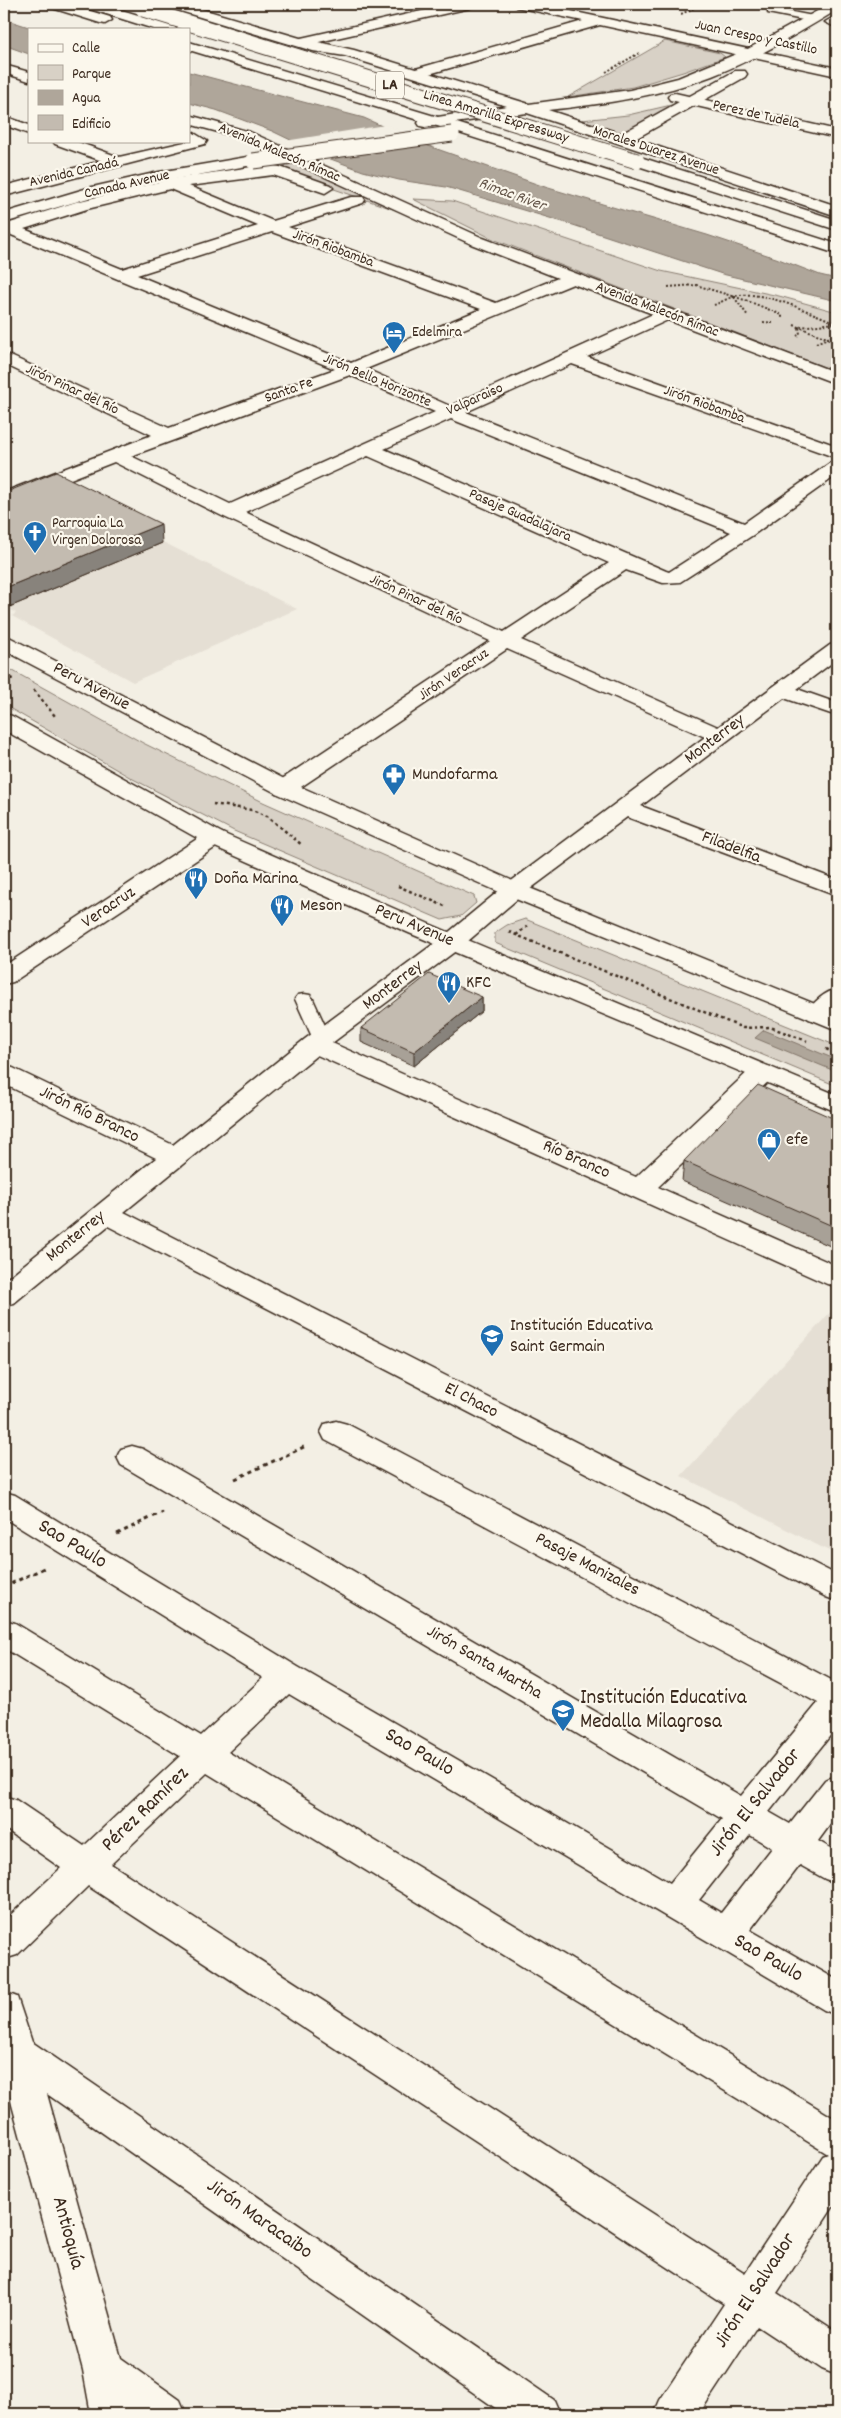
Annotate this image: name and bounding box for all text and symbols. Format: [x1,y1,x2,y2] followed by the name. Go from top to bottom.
[693,14,820,62] street label: Juan Crespo y Castillo
[28,28,190,142] legend
[72,38,101,60] text: Calle
[72,64,112,86] text: Parque
[376,72,404,98] road number: LA
[420,84,572,150] street label: Linea Amarilla Expressway
[72,88,101,110] text: Agua
[710,94,803,136] street label: Perez de Tudela
[72,114,111,136] text: Edificio
[215,117,343,189] street label: Avenida Malecón Rímac
[590,120,722,182] street label: Morales Duarez Avenue
[27,152,121,194] street label: Avenida Canadá
[82,164,172,205] street label: Canada Avenue
[475,172,551,218] water label: Rimac River
[289,224,378,274] street label: Jirón Riobamba
[592,276,722,344] street label: Avenida Malecón Rímac
[381,320,407,354] hotel icon: Edelmira
[412,322,463,344] place label: Edelmira
[319,348,435,414] street label: Jirón Bello Horizonte
[22,359,123,421] street label: Jirón Pinar del Río
[262,372,317,410] street label: Santa Fe
[443,378,507,422] street label: Valparaiso
[660,380,749,430] street label: Jirón Riobamba
[465,483,576,549] street label: Pasaje Guadalajara
[52,513,142,552] place label: Parroquia La Virgen Dolorosa
[22,520,48,554] church icon: Parroquia La Virgen Dolorosa
[366,569,467,631] street label: Jirón Pinar del Río
[414,643,494,707] street label: Jirón Veracruz
[48,656,134,718] street label: Peru Avenue
[680,709,751,771] street label: Monterrey
[381,762,407,796] pharmacy icon: Mundofarma
[412,763,498,788] place label: Mundofarma
[698,825,765,871] street label: Filadelfia
[183,866,209,900] restaurant icon: Doña Marina
[214,867,298,892] place label: Doña Marina
[77,881,141,935] street label: Veracruz
[269,893,295,927] restaurant icon: Meson
[300,894,342,919] place label: Meson
[370,898,458,954] street label: Peru Avenue
[358,955,429,1017] street label: Monterrey
[436,970,462,1004] restaurant icon: KFC
[466,971,491,996] place label: KFC
[35,1080,143,1150] street label: Jirón Río Branco
[756,1127,782,1161] shop icon: efe
[786,1128,808,1153] place label: efe
[538,1134,614,1186] street label: Río Branco
[41,1205,112,1269] street label: Monterrey
[510,1314,653,1360] place label: Institución Educativa Saint Germain
[479,1323,505,1357] school or university icon: Institución Educativa Saint Germain
[440,1377,502,1425] street label: El Chaco
[32,1513,112,1577] street label: Sao Paulo
[530,1527,644,1603] street label: Pasaje Manizales
[422,1620,547,1707] street label: Jirón Santa Martha
[580,1684,748,1738] place label: Institución Educativa Medalla Milagrosa
[550,1698,576,1732] school or university icon: Institución Educativa Medalla Milagrosa
[379,1721,459,1785] street label: Sao Paulo
[703,1742,809,1864] street label: Jirón El Salvador
[95,1760,197,1860] street label: Pérez Ramírez
[728,1927,808,1991] street label: Sao Paulo
[200,2172,318,2268] street label: Jirón Maracaibo
[43,2193,91,2274] street label: Antioquía
[707,2227,805,2355] street label: Jirón El Salvador

